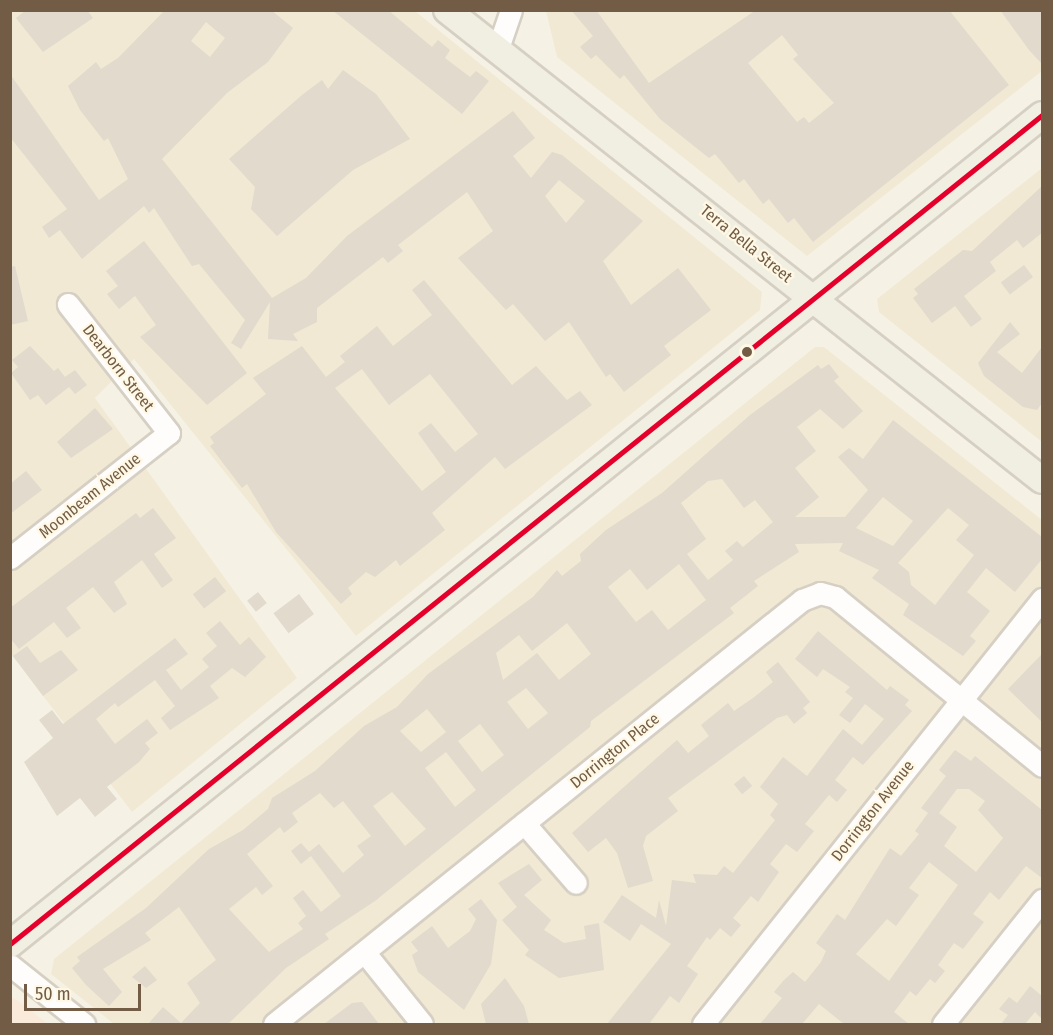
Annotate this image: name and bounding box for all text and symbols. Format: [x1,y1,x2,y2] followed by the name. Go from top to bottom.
[696,201,796,287] street label: Terra Bella Street
[78,321,158,415] street label: Dearborn Street
[741,346,753,358] unlabelled marker
[35,449,145,543] street label: Moonbeam Avenue
[567,709,663,793] street label: Dorrington Place
[828,757,918,865] street label: Dorrington Avenue
[27,972,144,1010] scale bar
[35,983,71,1005] text: 50 m

